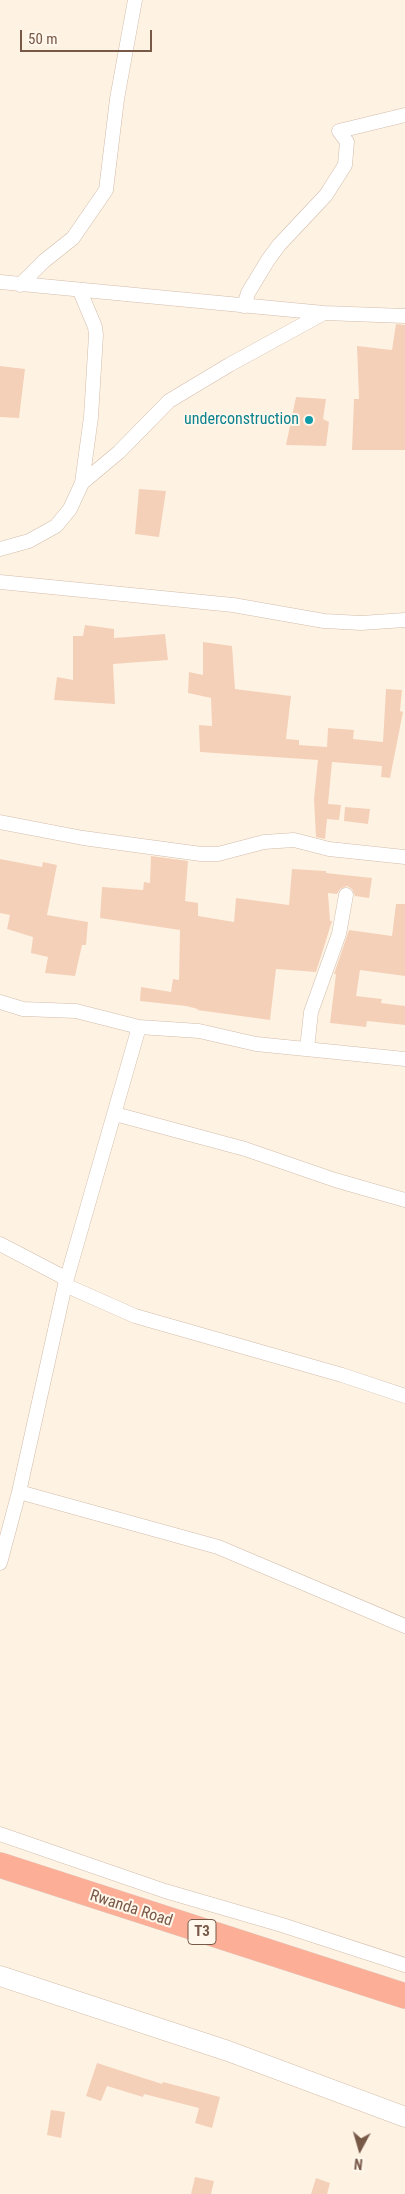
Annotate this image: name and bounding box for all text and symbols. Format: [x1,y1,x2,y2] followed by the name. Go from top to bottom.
[22,20,155,52] scale bar
[28,30,58,48] text: 50 m
[184,410,299,430] place label: underconstruction
[303,414,315,426] marker: underconstruction
[87,1887,175,1931] street label: Rwanda Road
[188,1920,216,1944] road number: T3
[335,2124,385,2174] north arrow
[353,2156,364,2172] text: N

